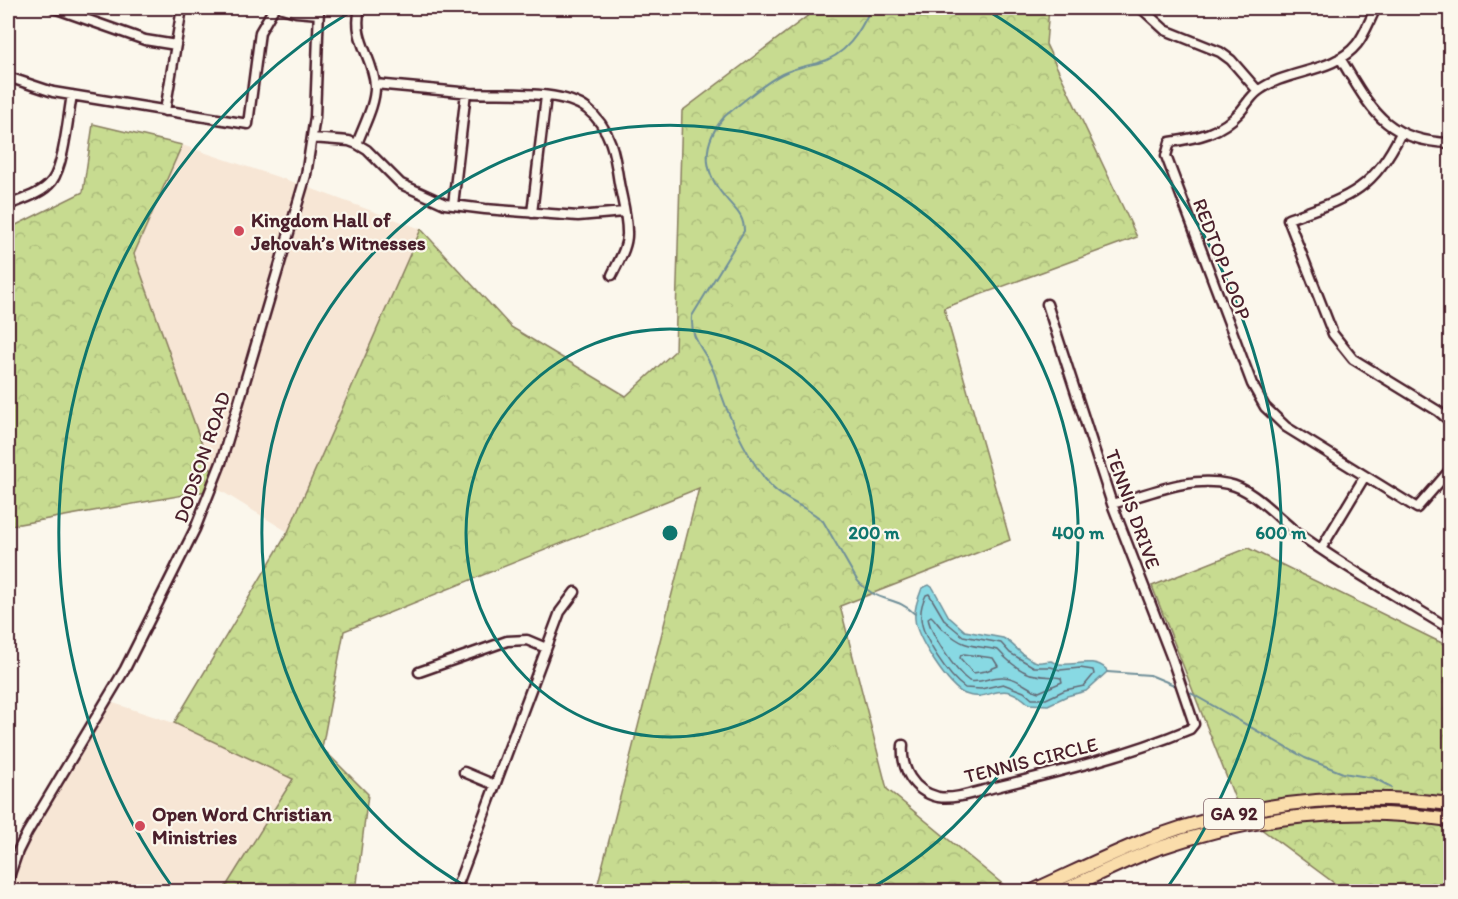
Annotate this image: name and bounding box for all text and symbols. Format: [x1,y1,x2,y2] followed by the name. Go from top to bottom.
[1188,195,1256,323] street label: REDTOP LOOP
[250,208,426,255] place label: Kingdom Hall of Jehovah’s Witnesses
[232,224,246,238] marker: Kingdom Hall of Jehovah’s Witnesses
[168,388,236,526] street label: DODSON ROAD
[1100,446,1166,572] street label: TENNIS DRIVE
[849,522,900,544] text: 200 m
[1052,522,1105,544] text: 400 m
[1256,522,1307,544] text: 600 m
[660,523,680,543] centre of rings
[962,732,1100,788] street label: TENNIS CIRCLE
[1204,799,1264,829] road number: GA 92
[152,802,333,849] place label: Open Word Christian Ministries
[133,819,147,833] marker: Open Word Christian Ministries

